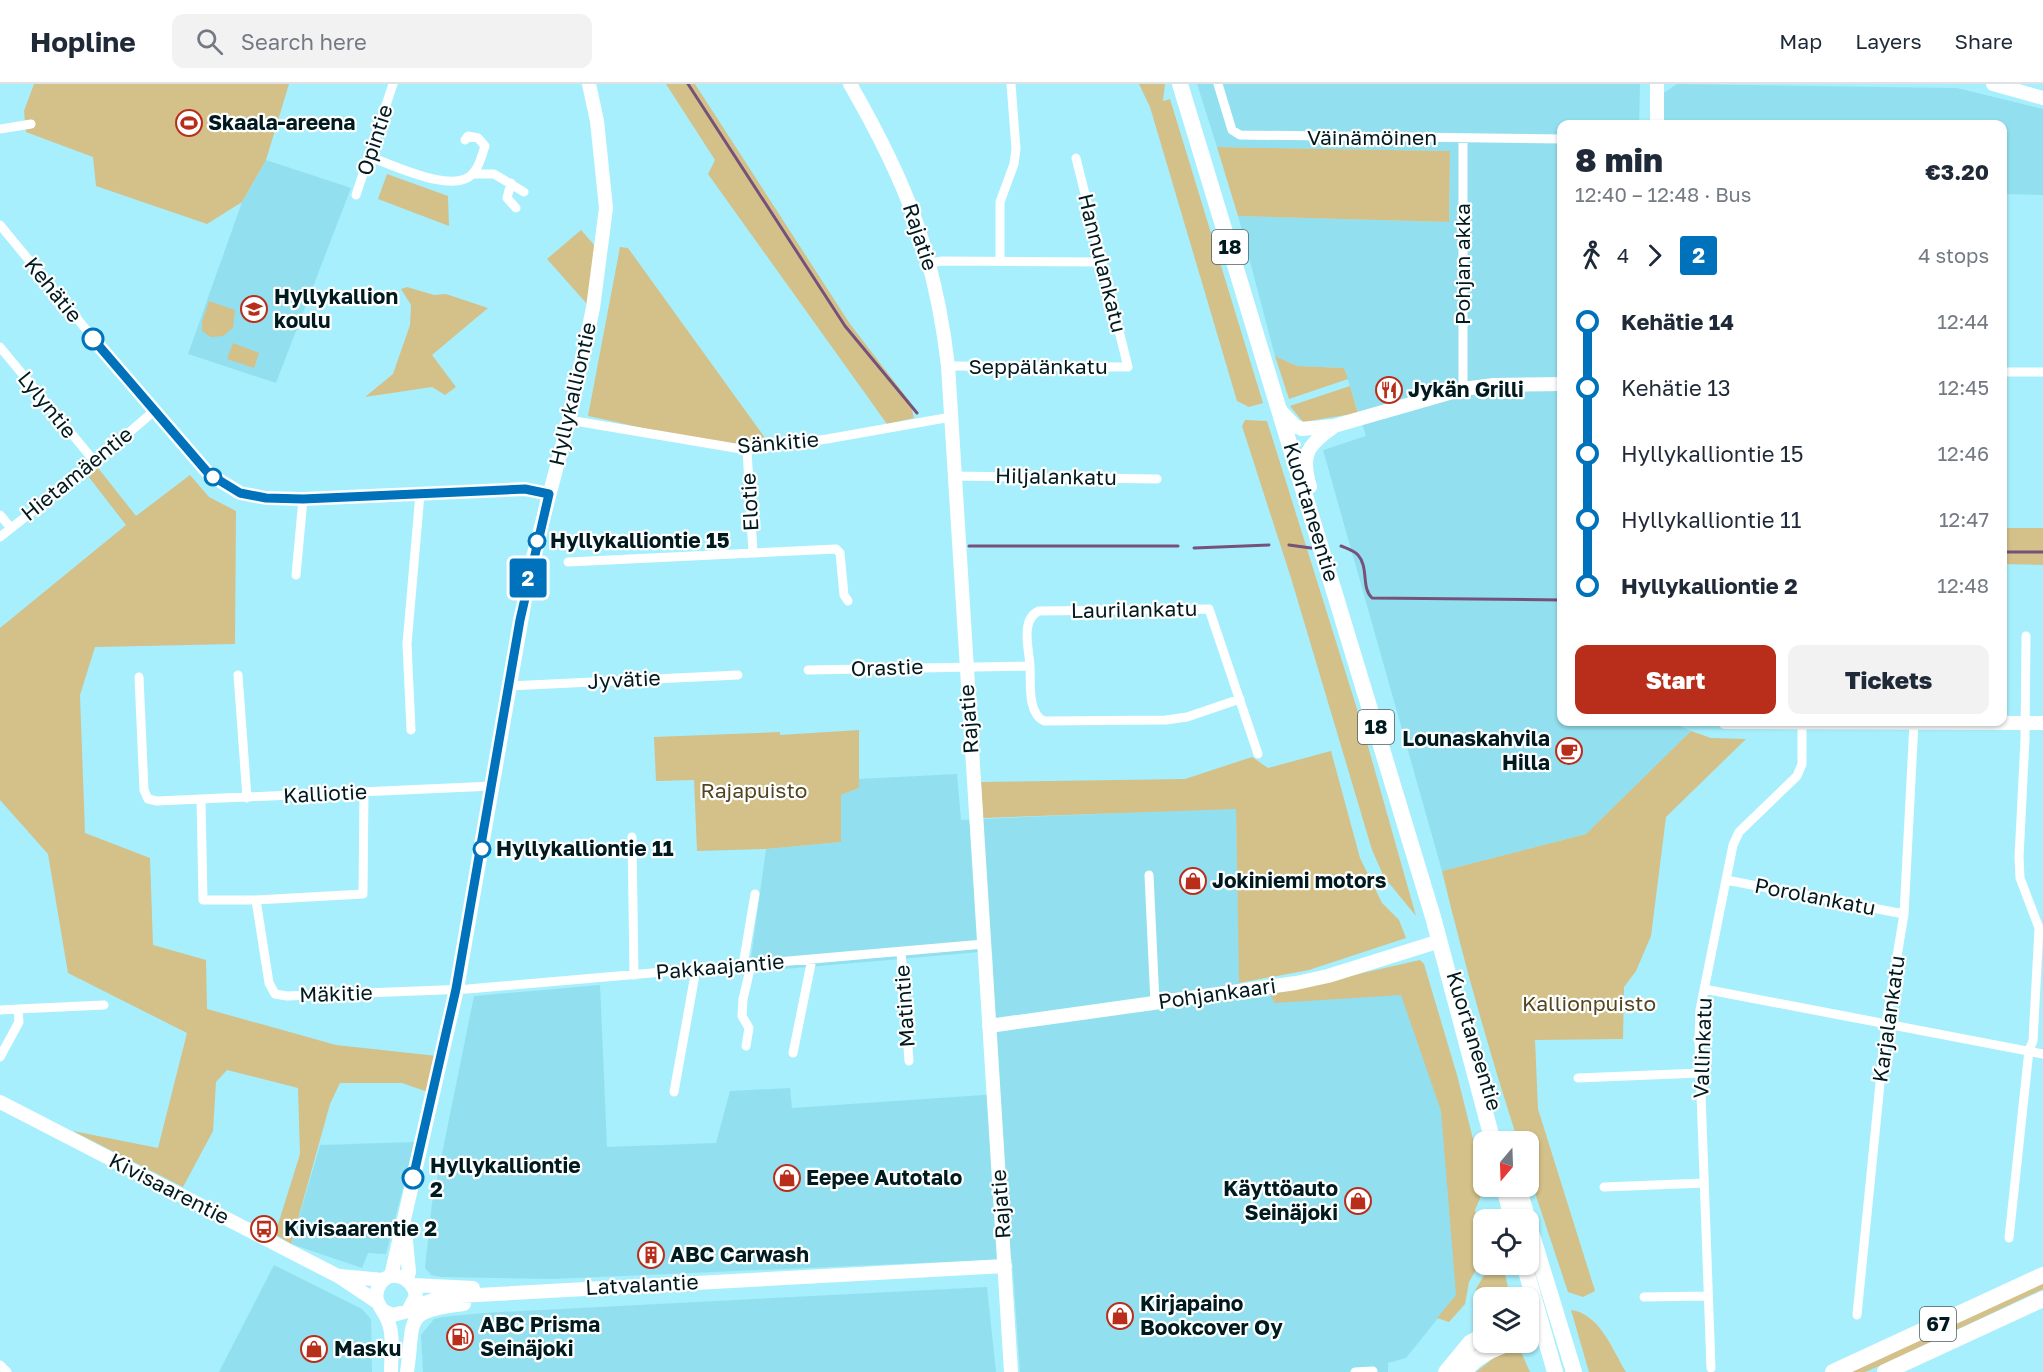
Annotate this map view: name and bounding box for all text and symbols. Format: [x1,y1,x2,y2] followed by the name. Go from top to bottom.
[172,14,592,68] search box
[30,25,136,58] text: Hopline
[193,25,226,58] icon: search
[241,28,367,55] text: Search here
[1779,28,1822,54] text: Map
[1855,28,1922,54] text: Layers
[1955,28,2013,54] text: Share
[350,101,398,178] street label: Opintie
[174,108,204,138] sports icon: Skaala-areena
[208,109,355,135] place label: Skaala-areena
[1307,124,1437,150] street label: Väinämöinen
[1575,140,1663,179] text: 8 min
[1925,158,1989,185] text: €3.20
[1575,182,1751,206] text: 12:40 – 12:48 · Bus
[1073,191,1133,335] street label: Hannulankatu
[898,200,944,274] street label: Rajatie
[1449,203,1475,325] street label: Pohjan akka
[1212,230,1248,264] road number: 18
[1575,239,1608,272] icon: walk
[1638,239,1671,272] icon: forward
[1692,242,1705,268] text: 2
[1617,243,1629,267] text: 4
[1918,243,1989,267] text: 4 stops
[19,251,88,327] street label: Kehätie
[274,283,398,333] place label: Hyllykallion koulu
[239,294,269,324] school or university icon: Hyllykallion koulu
[1621,308,1734,335] text: Kehätie 14
[1937,309,1989,333] text: 12:44
[543,319,601,468] street label: Hyllykalliontie
[82,328,104,350] unlabelled marker
[968,353,1108,379] street label: Seppälänkatu
[13,365,83,443] street label: Lylyntie
[1621,374,1731,401] text: Kehätie 13
[1374,375,1404,405] restaurant icon: Jykän Grilli
[1938,375,1989,399] text: 12:45
[1408,376,1524,402] place label: Jykän Grilli
[16,420,137,526] street label: Hietamäentie
[736,425,820,459] street label: Sänkitie
[1278,439,1346,585] street label: Kuortaneentie
[1621,440,1804,467] text: Hyllykalliontie 15
[1937,441,1989,465] text: 12:46
[995,462,1117,490] street label: Hiljalankatu
[204,468,222,486] unlabelled marker
[734,472,764,532] street label: Elotie
[1621,506,1801,533] text: Hyllykalliontie 11
[1939,507,1989,531] text: 12:47
[550,527,730,553] place label: Hyllykalliontie 15
[528,532,546,550] marker: Hyllykalliontie 15
[508,558,548,598] line badge: 2
[522,565,534,591] text: 2
[1621,572,1798,599] text: Hyllykalliontie 2
[1937,573,1989,597] text: 12:48
[1071,595,1197,623] street label: Laurilankatu
[1575,645,1776,714] button: Start
[1788,645,1989,714] button: Tickets
[850,653,924,681] street label: Orastie
[587,664,661,694] street label: Jyvätie
[953,684,983,755] street label: Rajatie
[1358,710,1394,744] road number: 18
[1402,725,1550,775] place label: Lounaskahvila Hilla
[1554,736,1584,766] cafe icon: Lounaskahvila Hilla
[701,777,807,803] park label: Rajapuisto
[282,778,368,808] street label: Kalliotie
[496,835,674,861] place label: Hyllykalliontie 11
[473,840,491,858] marker: Hyllykalliontie 11
[1178,866,1208,896] shop icon: Jokiniemi motors
[1212,867,1387,893] place label: Jokiniemi motors
[1753,872,1878,920] street label: Porolankatu
[654,947,785,985] street label: Pakkaajantie
[1866,954,1910,1084] street label: Karjalankatu
[888,964,920,1048] street label: Matintie
[1441,968,1509,1114] street label: Kuortaneentie
[1156,972,1277,1014] street label: Pohjankaari
[299,979,373,1007] street label: Mäkitie
[1522,990,1656,1016] park label: Kallionpuisto
[1687,997,1717,1099] street label: Vallinkatu
[1473,1131,1539,1197] north arrow
[1473,1131,1539,1353] map controls
[105,1147,234,1230] street label: Kivisaarentie
[430,1152,581,1202] place label: Hyllykalliontie 2
[772,1163,802,1193] shop icon: Eepee Autotalo
[806,1164,962,1190] place label: Eepee Autotalo
[402,1167,424,1189] marker: Hyllykalliontie 2
[985,1169,1015,1240] street label: Rajatie
[1223,1175,1338,1225] place label: Käyttöauto Seinäjoki
[1343,1186,1373,1216] shop icon: Käyttöauto Seinäjoki
[1473,1209,1539,1275] button: locate
[249,1214,279,1244] bus stop icon: Kivisaarentie 2
[284,1215,437,1241] place label: Kivisaarentie 2
[636,1240,666,1270] building icon: ABC Carwash
[670,1241,809,1267] place label: ABC Carwash
[585,1268,699,1300] street label: Latvalantie
[1473,1287,1539,1353] button: layers
[1140,1290,1283,1340] place label: Kirjapaino Bookcover Oy
[1105,1301,1135,1331] shop icon: Kirjapaino Bookcover Oy
[1920,1307,1956,1341] road number: 67
[480,1311,600,1361] place label: ABC Prisma Seinäjoki
[445,1322,475,1352] fuel station icon: ABC Prisma Seinäjoki
[299,1334,329,1364] shop icon: Masku
[334,1335,401,1361] place label: Masku

